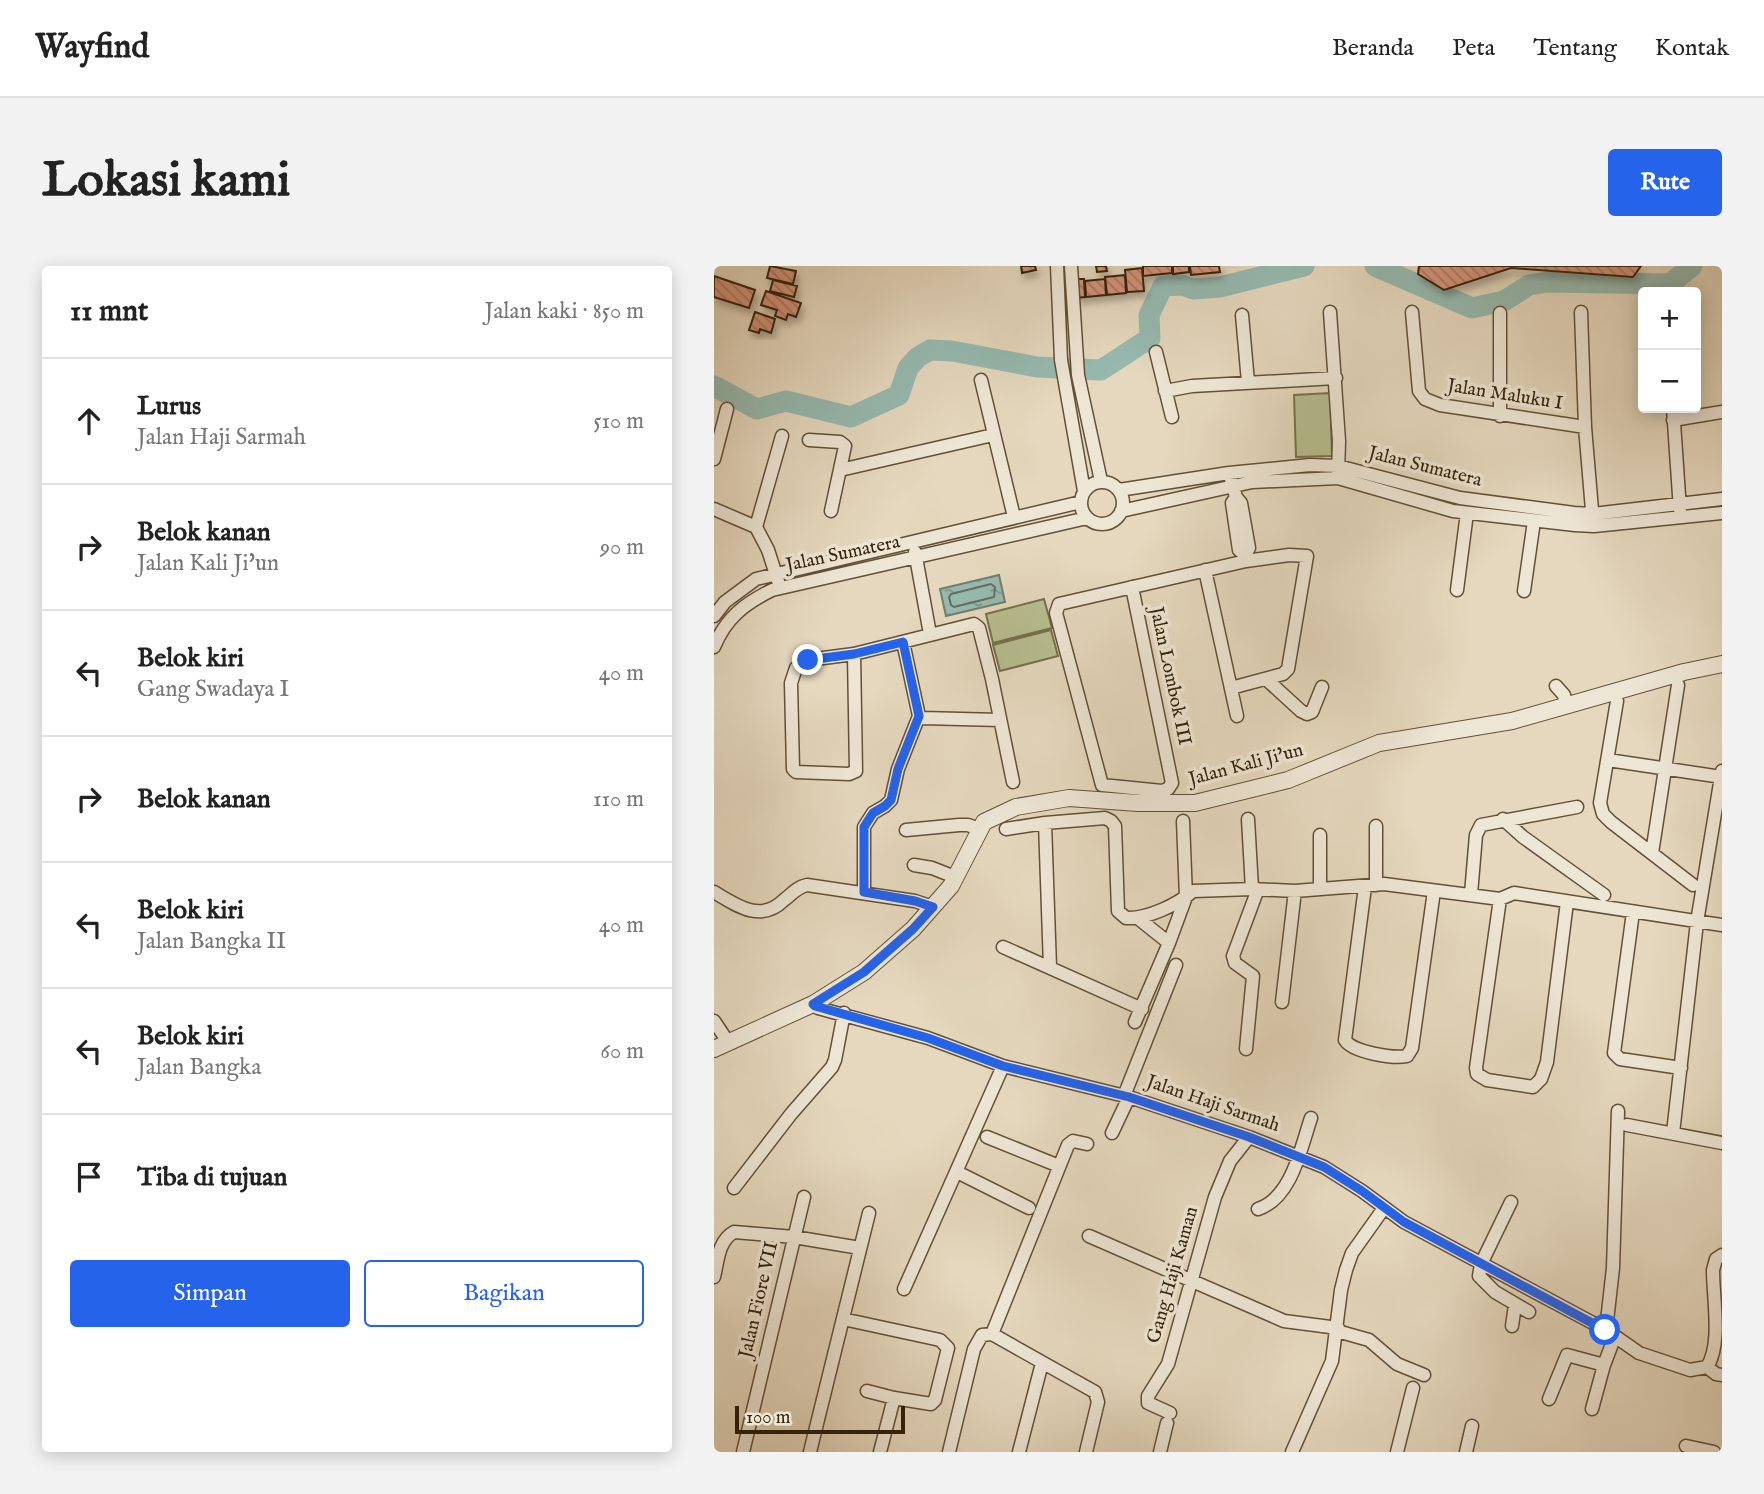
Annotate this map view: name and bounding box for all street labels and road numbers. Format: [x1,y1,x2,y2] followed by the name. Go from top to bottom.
[1444,374,1564,416] street label: Jalan Maluku I
[1364,441,1485,493] street label: Jalan Sumatera
[782,530,903,578] street label: Jalan Sumatera
[1143,603,1196,747] street label: Jalan Lombok III
[1184,738,1306,792] street label: Jalan Kali Ji'un
[1141,1069,1283,1138] street label: Jalan Haji Sarmah
[1142,1204,1204,1346] street label: Gang Haji Kaman
[733,1239,784,1363] street label: Jalan Fiore VII

